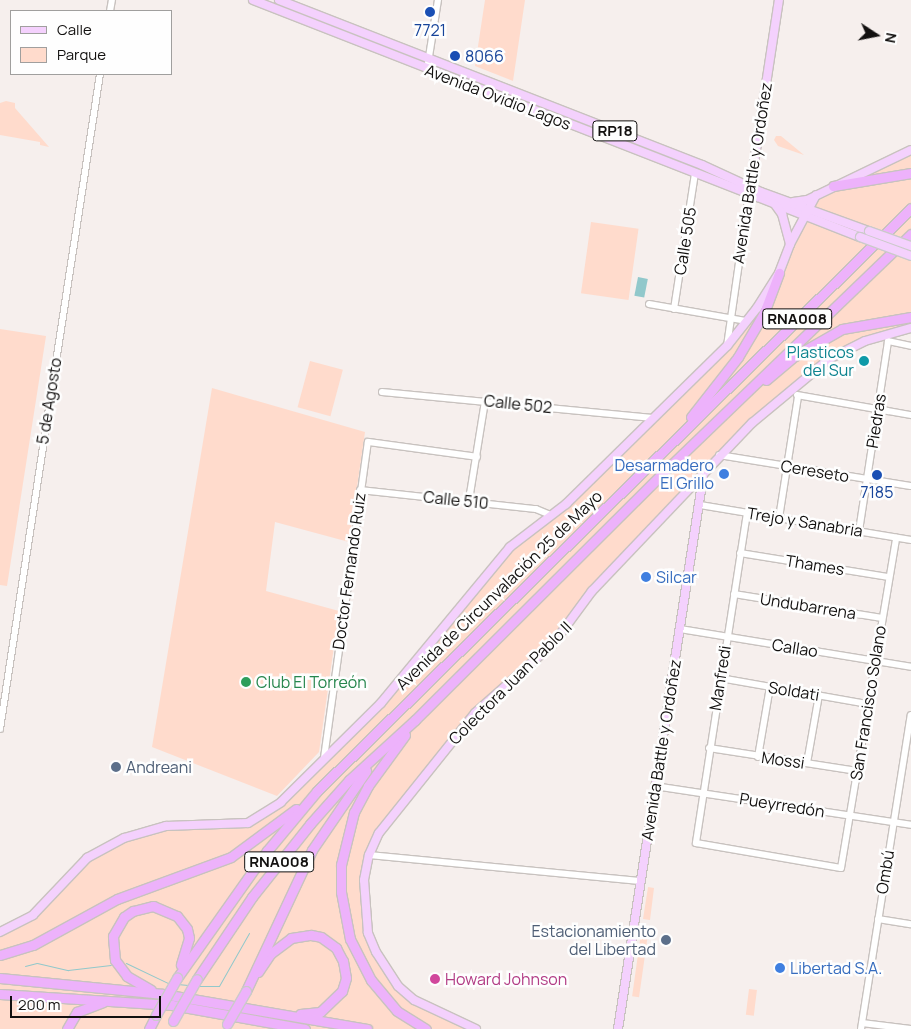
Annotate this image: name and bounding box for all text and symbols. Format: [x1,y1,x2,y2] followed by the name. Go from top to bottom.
[424,6,436,18] marker: 7721
[10,10,172,75] legend
[851,10,901,60] north arrow
[57,19,92,40] text: Calle
[414,20,446,40] place label: 7721
[881,31,902,45] text: N
[57,44,106,65] text: Parque
[465,46,504,66] place label: 8066
[449,50,461,62] marker: 8066
[422,60,574,134] street label: Avenida Ovidio Lagos
[728,81,776,265] street label: Avenida Battle y Ordoñez
[591,118,639,144] road number: RP18
[670,206,700,276] street label: Calle 505
[762,306,832,332] road number: RNA008
[787,342,854,380] place label: Plasticos del Sur
[858,355,870,367] marker: Plasticos del Sur
[33,356,65,446] street label: 5 de Agosto
[483,391,553,417] street label: Calle 502
[862,392,890,450] street label: Piedras
[614,455,714,493] place label: Desarmadero El Grillo
[779,456,851,486] street label: Cereseto
[718,468,730,480] marker: Desarmadero El Grillo
[871,469,883,481] marker: 7185
[861,482,893,502] place label: 7185
[392,486,606,694] street label: Avenida de Circunvalación 25 de Mayo
[422,487,490,513] street label: Calle 510
[328,491,370,651] street label: Doctor Fernando Ruiz
[746,503,864,541] street label: Trejo y Sanabria
[784,551,846,579] street label: Thames
[656,567,697,587] place label: Silcar
[640,571,652,583] marker: Silcar
[759,589,857,623] street label: Undubarrena
[445,618,575,748] street label: Colectora Juan Pablo II
[846,624,890,782] street label: San Francisco Solano
[771,635,819,661] street label: Callao
[705,644,735,712] street label: Manfredi
[637,658,685,842] street label: Avenida Battle y Ordoñez
[256,672,367,692] place label: Club El Torreón
[240,676,252,688] marker: Club El Torreón
[767,677,821,705] street label: Soldati
[760,747,806,773] street label: Mossi
[126,757,192,777] place label: Andreani
[110,761,122,773] marker: Andreani
[738,789,826,821] street label: Pueyrredón
[872,849,898,895] street label: Ombú
[244,850,314,874] road number: RNA008
[532,921,656,959] place label: Estacionamiento del Libertad
[660,934,672,946] marker: Estacionamiento del Libertad
[790,958,882,978] place label: Libertad S.A.
[774,962,786,974] marker: Libertad S.A.
[445,969,567,989] place label: Howard Johnson
[429,973,441,985] marker: Howard Johnson
[12,986,164,1018] scale bar
[18,994,61,1015] text: 200 m

